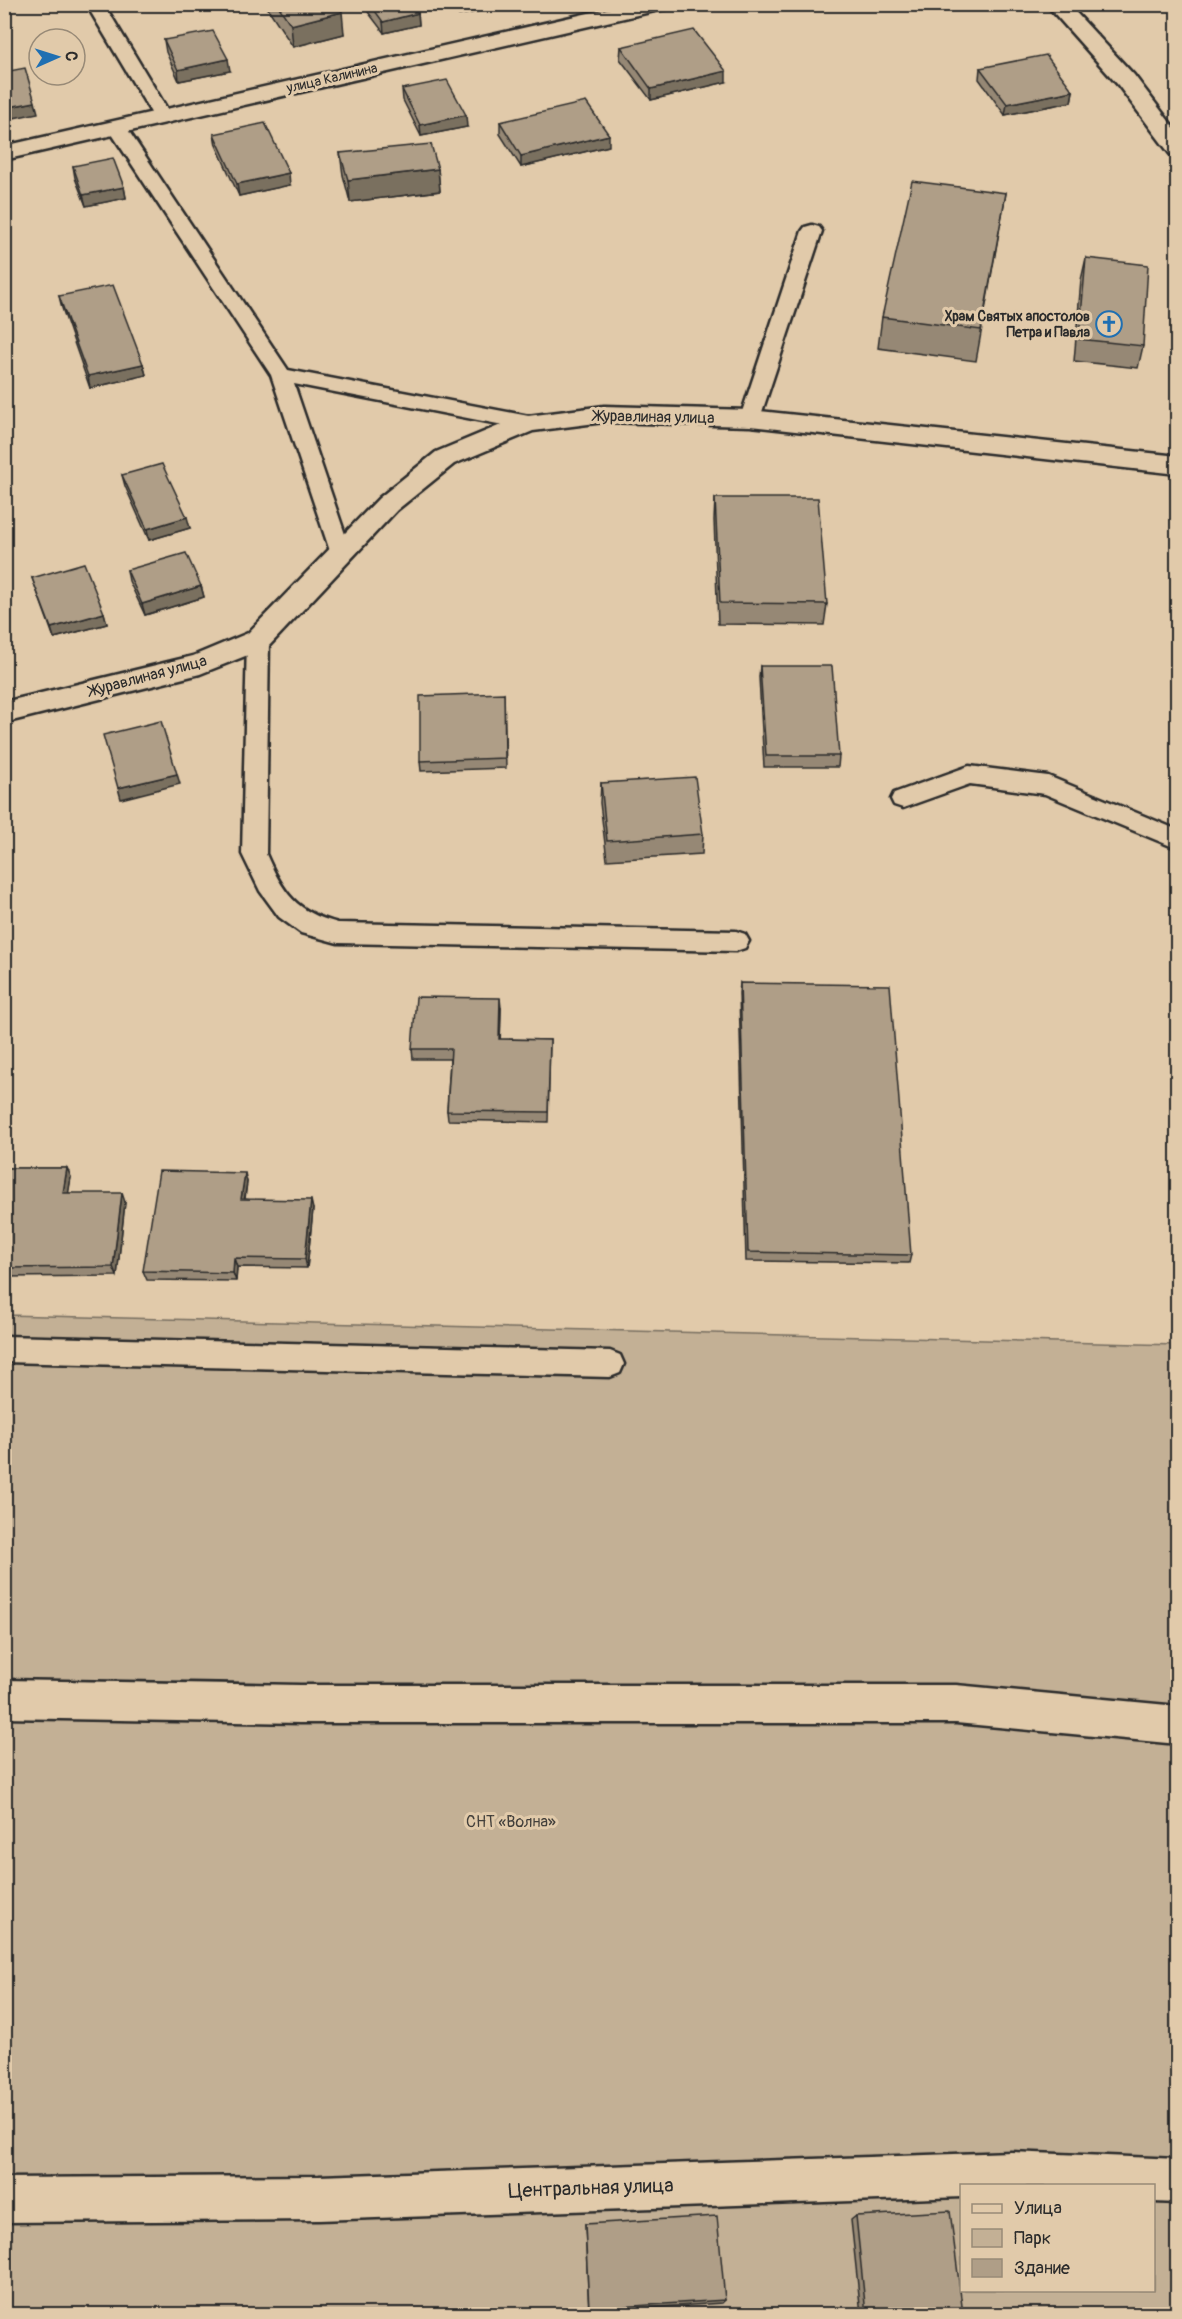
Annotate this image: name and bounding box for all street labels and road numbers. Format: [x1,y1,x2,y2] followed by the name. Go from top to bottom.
[284,59,379,97] street label: улица Калинина
[590,406,715,428] street label: Журавлиная улица
[84,651,209,702] street label: Журавлиная улица
[508,2173,674,2203] street label: Центральная улица

